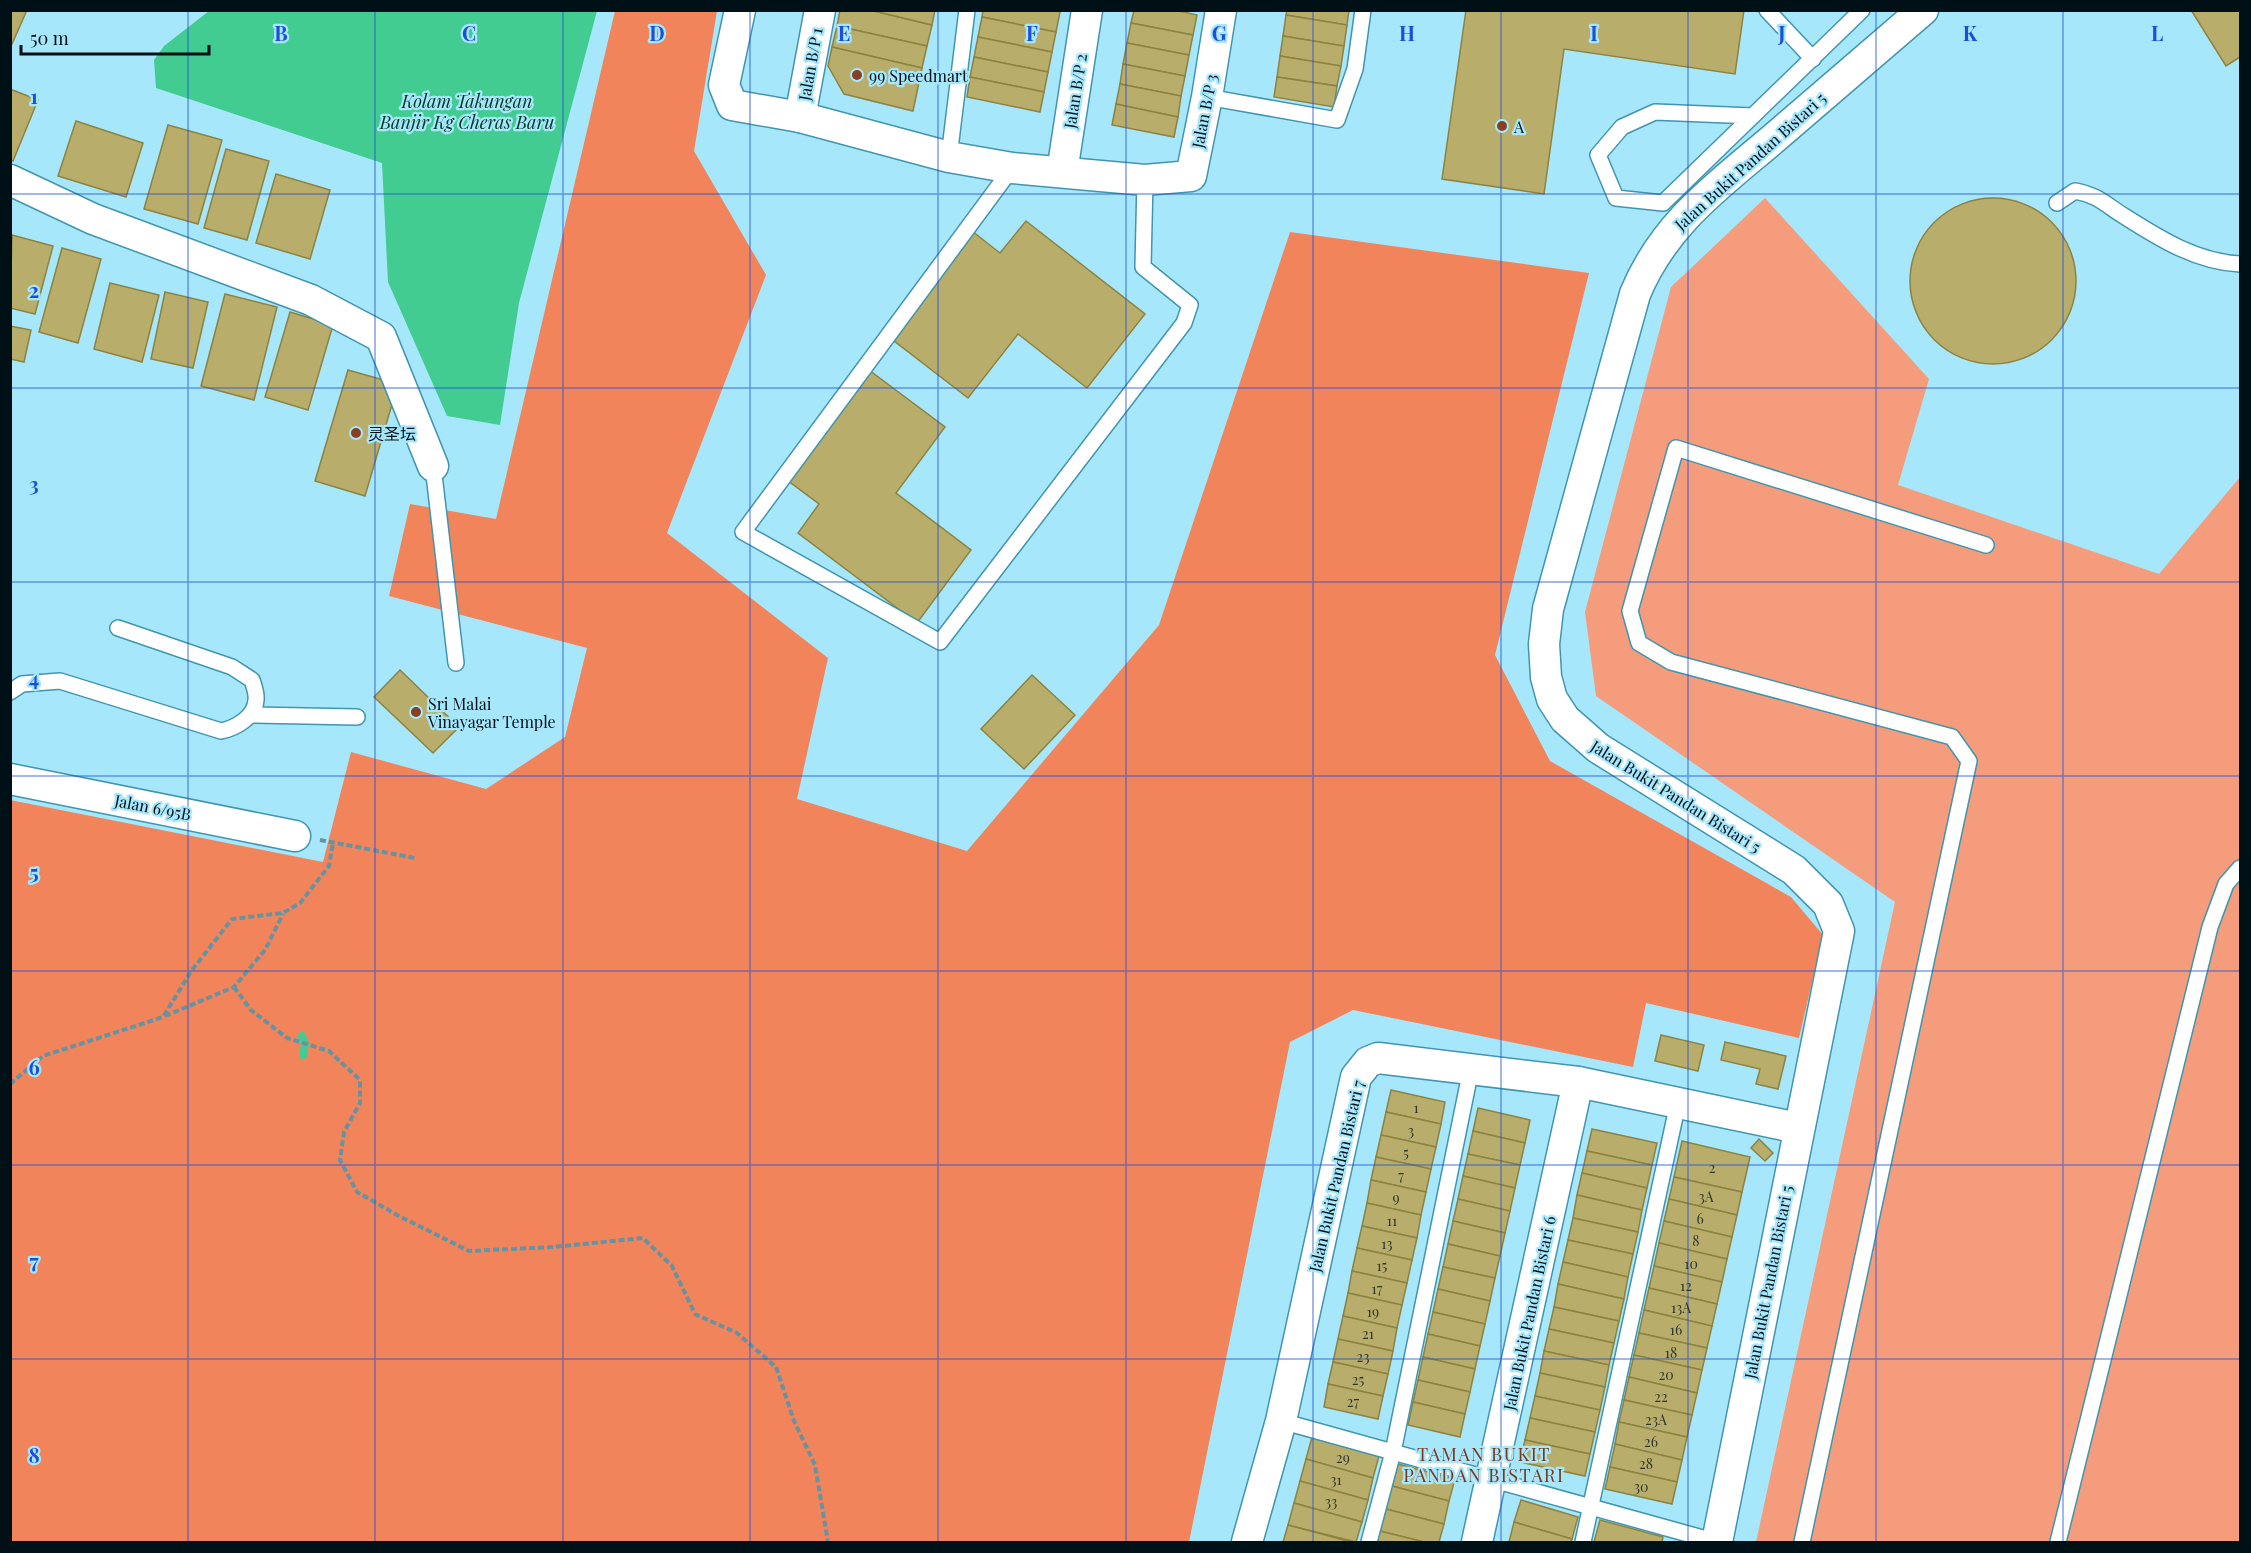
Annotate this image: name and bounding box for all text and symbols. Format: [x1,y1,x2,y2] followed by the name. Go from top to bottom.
[21,18,208,56] scale bar
[274,19,288,46] text: B
[462,19,476,46] text: C
[649,19,665,46] text: D
[838,19,850,46] text: E
[1026,19,1038,46] text: F
[1212,19,1227,46] text: G
[1399,19,1415,46] text: H
[1590,19,1598,46] text: I
[1777,19,1786,46] text: J
[1963,19,1978,46] text: K
[2151,19,2163,46] text: L
[30,26,69,50] text: 50 m
[793,26,827,103] street label: Jalan B/P 1
[1059,52,1091,131] street label: Jalan B/P 2
[869,65,968,86] place label: 99 Speedmart
[850,68,864,82] marker: 99 Speedmart
[1186,72,1221,151] street label: Jalan B/P 3
[30,82,38,109] text: 1
[1669,87,1830,235] street label: Jalan Bukit Pandan Bistari 5
[379,89,554,134] water label: Kolam Takungan Banjir Kg Cheras Baru
[1513,116,1525,137] place label: A
[1495,119,1509,133] marker: A
[29,276,39,303] text: 2
[368,423,416,444] place label: 灵圣坛
[349,426,363,440] marker: 灵圣坛
[29,470,39,497] text: 3
[29,664,39,691] text: 4
[427,693,556,732] place label: Sri Malai Vinayagar Temple
[409,705,423,719] marker: Sri Malai Vinayagar Temple
[1586,735,1765,857] street label: Jalan Bukit Pandan Bistari 5
[112,789,193,825] street label: Jalan 6/95B
[29,858,39,885] text: 5
[28,1053,40,1080] text: 6
[1303,1078,1368,1275] street label: Jalan Bukit Pandan Bistari 7
[1413,1098,1419,1117] house number: 1
[1408,1121,1414,1140] house number: 3
[1403,1143,1409,1162] house number: 5
[1709,1158,1716,1177] house number: 2
[1398,1166,1404,1185] house number: 7
[1739,1184,1797,1381] street label: Jalan Bukit Pandan Bistari 5
[1698,1187,1714,1206] house number: 3A
[1392,1188,1400,1207] house number: 9
[1696,1209,1704,1228] house number: 6
[1387,1211,1397,1230] house number: 11
[1498,1214,1560,1413] street label: Jalan Bukit Pandan Bistari 6
[1692,1231,1700,1250] house number: 8
[1381,1234,1393,1253] house number: 13
[29,1247,39,1274] text: 7
[1684,1254,1698,1273] house number: 10
[1377,1256,1388,1275] house number: 15
[1680,1276,1692,1295] house number: 12
[1372,1279,1383,1298] house number: 17
[1671,1298,1691,1317] house number: 13A
[1367,1302,1379,1321] house number: 19
[1670,1320,1682,1339] house number: 16
[1362,1324,1374,1343] house number: 21
[1665,1343,1677,1362] house number: 18
[1356,1347,1370,1366] house number: 23
[1658,1365,1674,1384] house number: 20
[1352,1370,1364,1389] house number: 25
[1654,1387,1668,1406] house number: 22
[1347,1392,1360,1411] house number: 27
[1645,1410,1667,1429] house number: 23A
[1644,1432,1658,1451] house number: 26
[28,1441,40,1468] text: 8
[1403,1442,1565,1487] district label: TAMAN BUKIT PANDAN BISTARI
[1336,1448,1350,1467] house number: 29
[1639,1454,1653,1473] house number: 28
[1330,1470,1342,1489] house number: 31
[1634,1477,1648,1496] house number: 30
[1325,1492,1337,1511] house number: 33

